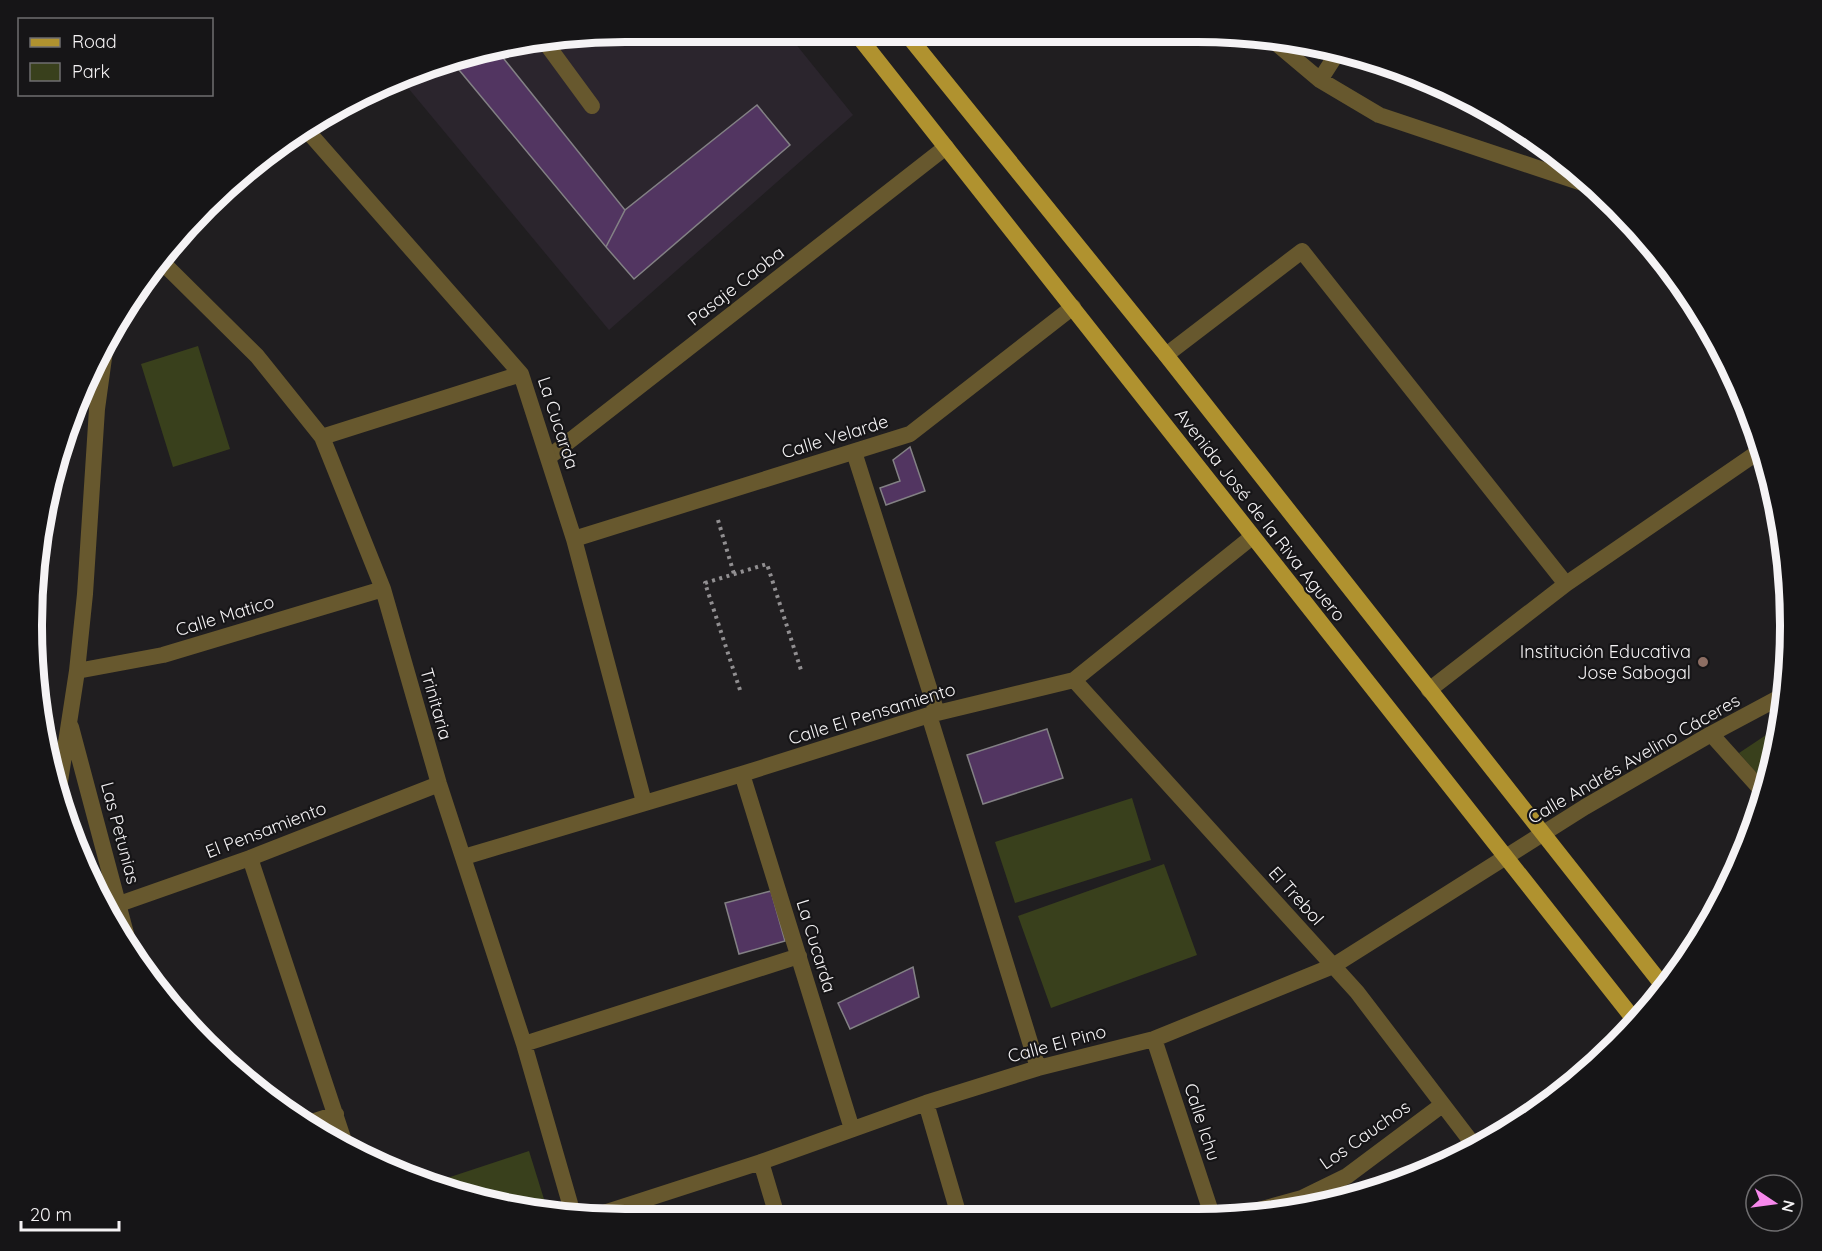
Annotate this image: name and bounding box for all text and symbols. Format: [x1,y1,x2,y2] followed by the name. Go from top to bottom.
[18,18,213,96] legend
[72,30,117,53] text: Road
[72,60,110,83] text: Park
[683,241,789,330] street label: Pasaje Caoba
[533,374,584,472] street label: La Cucarda
[1170,404,1351,626] street label: Avenida José de la Riva Aguero
[779,409,891,464] street label: Calle Velarde
[173,590,277,641] street label: Calle Matico
[1520,640,1691,684] place label: Institución Educativa Jose Sabogal
[1696,655,1710,669] marker: Institución Educativa Jose Sabogal
[415,665,458,742] street label: Trinitaria
[786,677,958,750] street label: Calle El Pensamiento
[1524,688,1744,829] street label: Calle Andrés Avelino Cáceres
[96,779,145,886] street label: Las Petunias
[202,796,330,863] street label: El Pensamiento
[1264,861,1329,930] street label: El Trebol
[791,897,842,995] street label: La Cucarda
[1005,1019,1109,1068] street label: Calle El Pino
[1179,1080,1226,1164] street label: Calle Ichu
[1315,1095,1414,1174] street label: Los Cauchos
[1744,1173,1804,1233] north arrow
[21,1194,118,1232] scale bar
[1778,1198,1800,1214] text: N
[30,1203,72,1226] text: 20 m

